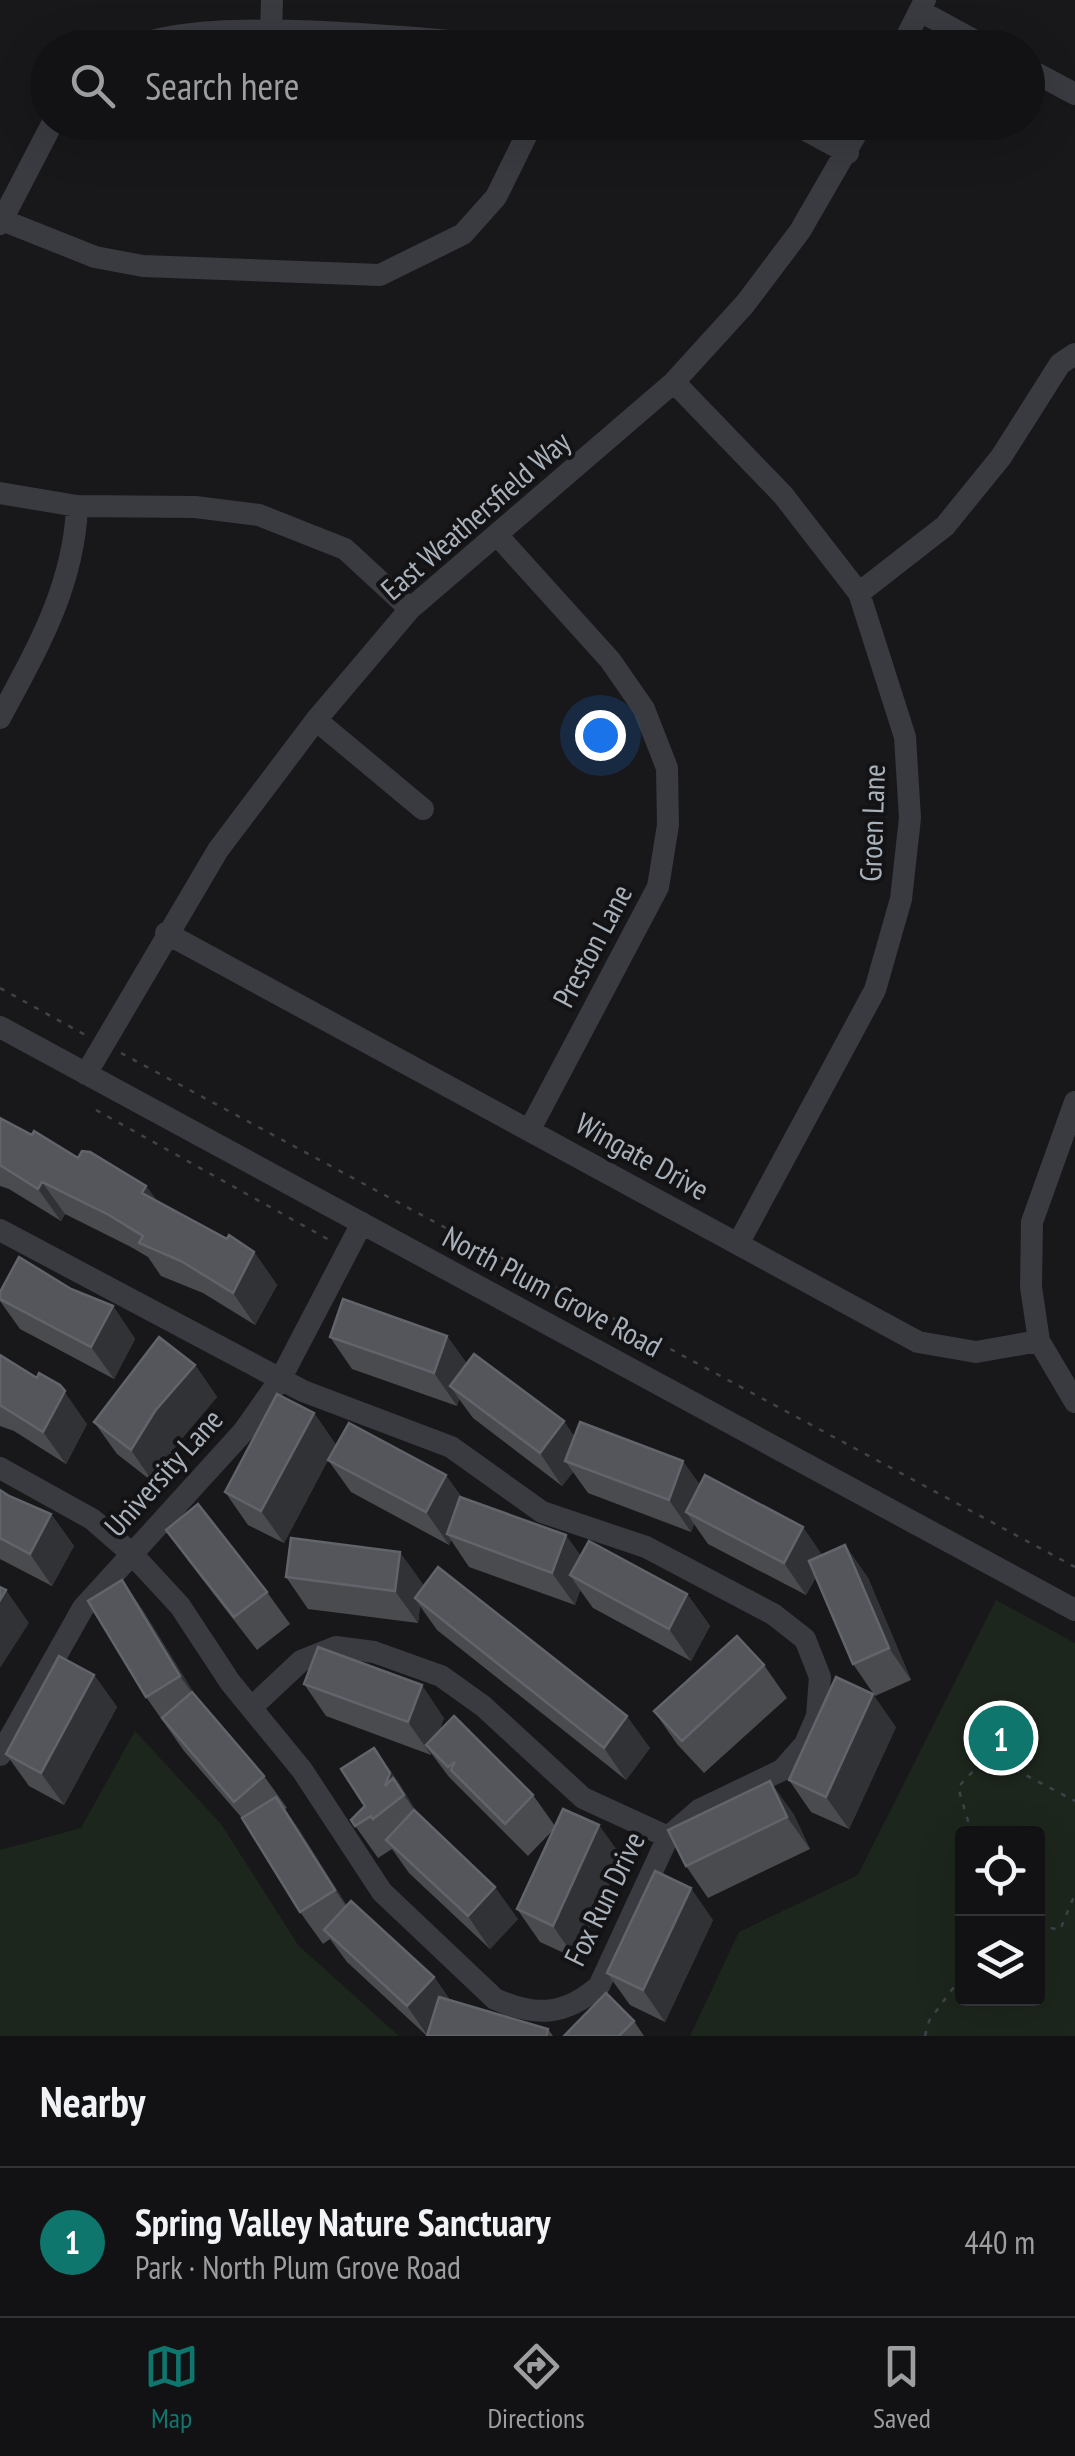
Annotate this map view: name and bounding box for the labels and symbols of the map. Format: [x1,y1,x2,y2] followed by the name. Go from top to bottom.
[372,421,578,608] street label: East Weathersfield Way
[575,710,626,761] your location
[850,764,893,882] street label: Groen Lane
[543,877,640,1013] street label: Preston Lane
[569,1103,716,1208] street label: Wingate Drive
[436,1217,669,1365] street label: North Plum Grove Road
[95,1400,230,1544] street label: University Lane
[968,1700,1034,1776] pin: 1
[555,1825,653,1972] street label: Fox Run Drive

